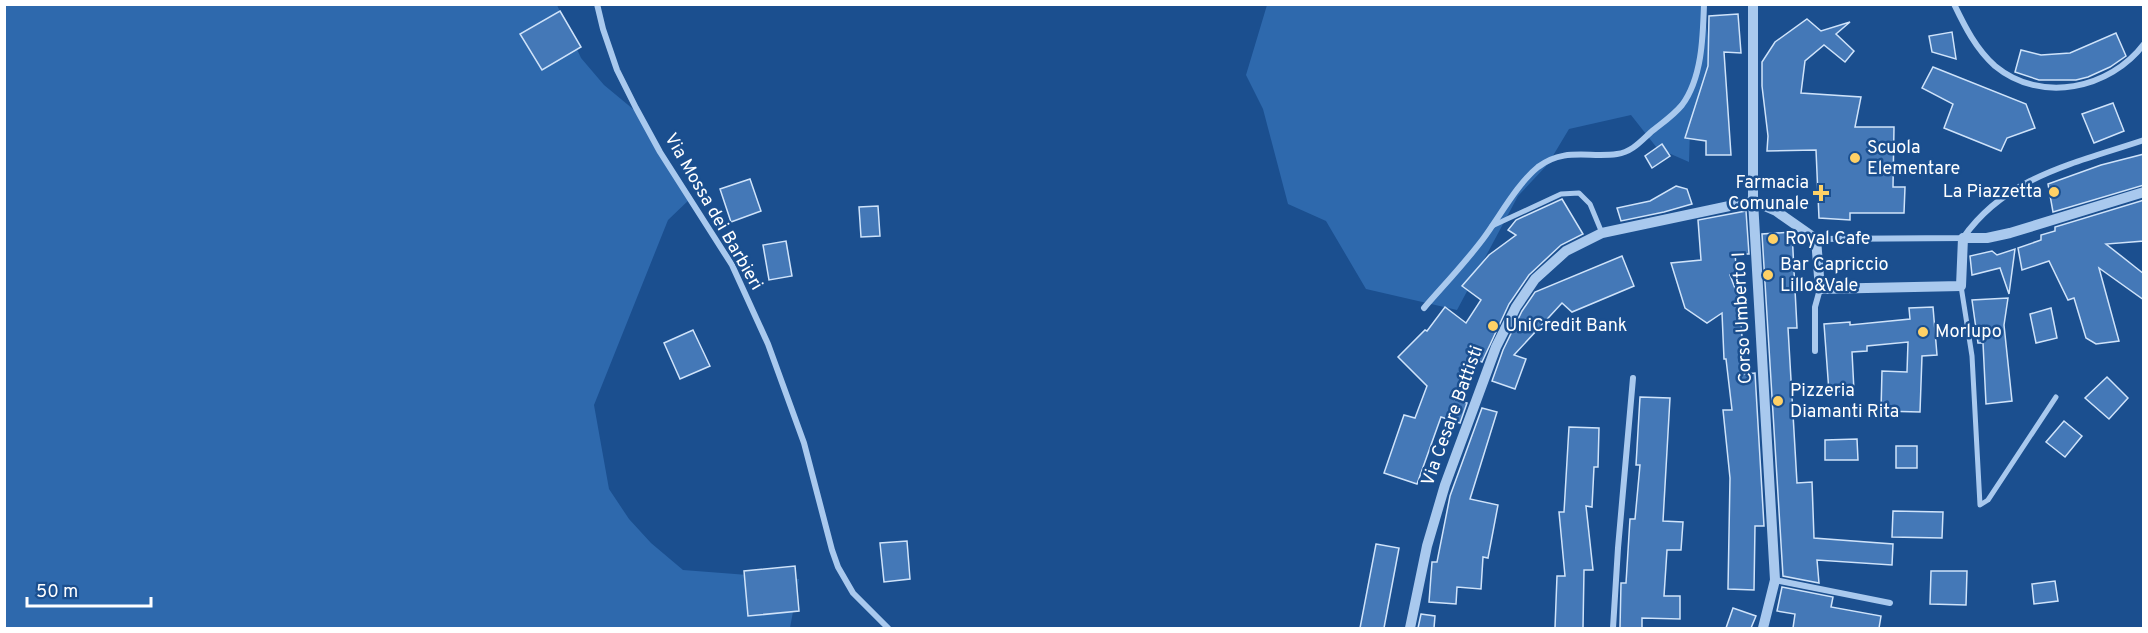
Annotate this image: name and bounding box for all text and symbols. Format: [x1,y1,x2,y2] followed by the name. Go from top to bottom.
[659,129,767,295] street label: Via Mossa dei Barbieri
[1867,137,1960,181] place label: Scuola Elementare
[1848,151,1862,165] marker: Scuola Elementare
[1728,172,1809,216] place label: Farmacia Comunale
[1943,181,2042,204] place label: La Piazzetta
[2047,185,2061,199] marker: La Piazzetta
[1814,186,1828,200] marker: Farmacia Comunale
[1785,228,1870,251] place label: Royal Cafe
[1766,232,1780,246] marker: Royal Cafe
[1728,251,1758,385] street label: Corso Umberto I
[1780,254,1889,298] place label: Bar Capriccio Lillo&Vale
[1761,268,1775,282] marker: Bar Capriccio Lillo&Vale
[1505,315,1627,338] place label: UniCredit Bank
[1486,319,1500,333] marker: UniCredit Bank
[1935,321,2002,344] place label: Morlupo
[1916,325,1930,339] marker: Morlupo
[1417,343,1489,489] street label: Via Cesare Battisti
[1790,380,1899,424] place label: Pizzeria Diamanti Rita
[1771,394,1785,408] marker: Pizzeria Diamanti Rita
[27,570,152,608] scale bar
[36,581,78,604] text: 50 m

